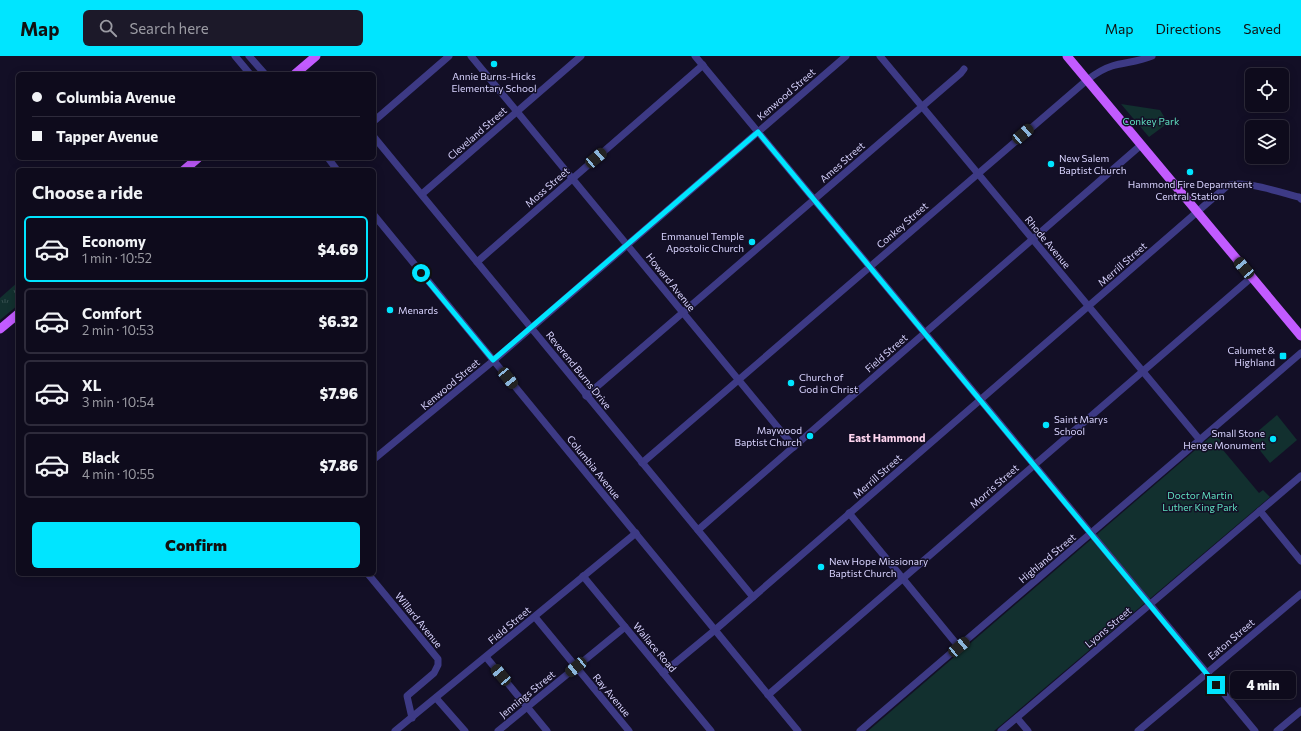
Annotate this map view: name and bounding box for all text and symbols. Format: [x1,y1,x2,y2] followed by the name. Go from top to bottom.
[83,10,363,46] search box
[20,17,59,40] text: Map
[97,17,119,39] icon: search
[129,19,209,37] text: Search here
[1105,20,1134,37] text: Map
[1156,20,1221,37] text: Directions
[1243,20,1281,37] text: Saved
[489,59,499,69] marker: Annie Burns-Hicks Elementary School
[755,66,817,122] street label: Kenwood Street
[1245,68,1289,164] map controls
[1245,68,1289,112] button: locate
[452,70,536,94] place label: Annie Burns-Hicks Elementary School
[56,88,176,106] text: Columbia Avenue
[445,104,509,162] street label: Cleveland Street
[1123,115,1180,127] park label: Conkey Park
[1245,120,1289,164] button: layers
[1010,122,1036,146] car
[56,127,158,145] text: Tapper Avenue
[817,139,867,185] street label: Ames Street
[583,146,609,170] car
[1059,152,1126,176] place label: New Salem Baptist Church
[1046,159,1056,169] marker: New Salem Baptist Church
[522,165,572,209] street label: Moss Street
[1185,167,1195,177] marker: Hammond Fire Deparmtent Central Station
[1128,178,1252,202] place label: Hammond Fire Deparmtent Central Station
[32,181,143,203] text: Choose a ride
[874,199,930,251] street label: Conkey Street
[1023,213,1073,271] street label: Rhode Avenue
[661,230,744,254] place label: Emmanuel Temple Apostolic Church
[34,231,70,267] icon: car
[82,232,146,250] text: Economy
[747,237,757,247] marker: Emmanuel Temple Apostolic Church
[318,240,358,258] text: $4.69
[1095,240,1149,288] street label: Merrill Street
[82,250,152,266] text: 1 min · 10:52
[644,251,698,313] street label: Howard Avenue
[1232,255,1256,281] car
[412,264,430,282] route start
[34,303,70,339] icon: car
[82,304,142,322] text: Comfort
[398,304,438,316] place label: Menards
[385,305,395,315] marker: Menards
[319,312,358,330] text: $6.32
[82,322,154,338] text: 2 min · 10:53
[544,329,614,411] street label: Reverend Burns Drive
[862,331,910,375] street label: Field Street
[1228,344,1276,368] place label: Calumet & Highland
[1278,351,1288,361] marker: Calumet & Highland
[418,356,482,412] street label: Kenwood Street
[496,365,520,391] car
[799,371,858,395] place label: Church of God in Christ
[34,375,70,411] icon: car
[82,376,101,394] text: XL
[786,378,796,388] marker: Church of God in Christ
[319,384,358,402] text: $7.96
[82,394,154,410] text: 3 min · 10:54
[1054,413,1108,437] place label: Saint Marys School
[1041,420,1051,430] marker: Saint Marys School
[735,424,802,448] place label: Maywood Baptist Church
[1183,427,1265,451] place label: Small Stone Henge Monument
[805,431,815,441] marker: Maywood Baptist Church
[849,431,925,444] district label: East Hammond
[565,433,623,501] street label: Columbia Avenue
[1268,434,1278,444] marker: Small Stone Henge Monument
[34,447,70,483] icon: car
[82,448,120,466] text: Black
[850,452,904,500] street label: Merrill Street
[319,456,358,474] text: $7.86
[967,462,1021,510] street label: Morris Street
[82,466,155,482] text: 4 min · 10:55
[1162,489,1238,513] park label: Doctor Martin Luther King Park
[32,522,360,568] button: Confirm
[1016,531,1078,585] street label: Highland Street
[829,555,928,579] place label: New Hope Missionary Baptist Church
[816,562,826,572] marker: New Hope Missionary Baptist Church
[393,590,445,650] street label: Willard Avenue
[485,604,533,646] street label: Field Street
[1082,604,1134,650] street label: Lyons Street
[1205,616,1257,662] street label: Eaton Street
[631,620,679,674] street label: Wallace Road
[946,635,972,659] car
[563,655,589,679] car
[489,662,513,688] car
[497,668,557,720] street label: Jennings Street
[591,671,633,719] street label: Ray Avenue
[1230,671,1296,699] callout: 4 min
[1207,676,1225,694] route end
[1246,677,1280,693] text: 4 min

